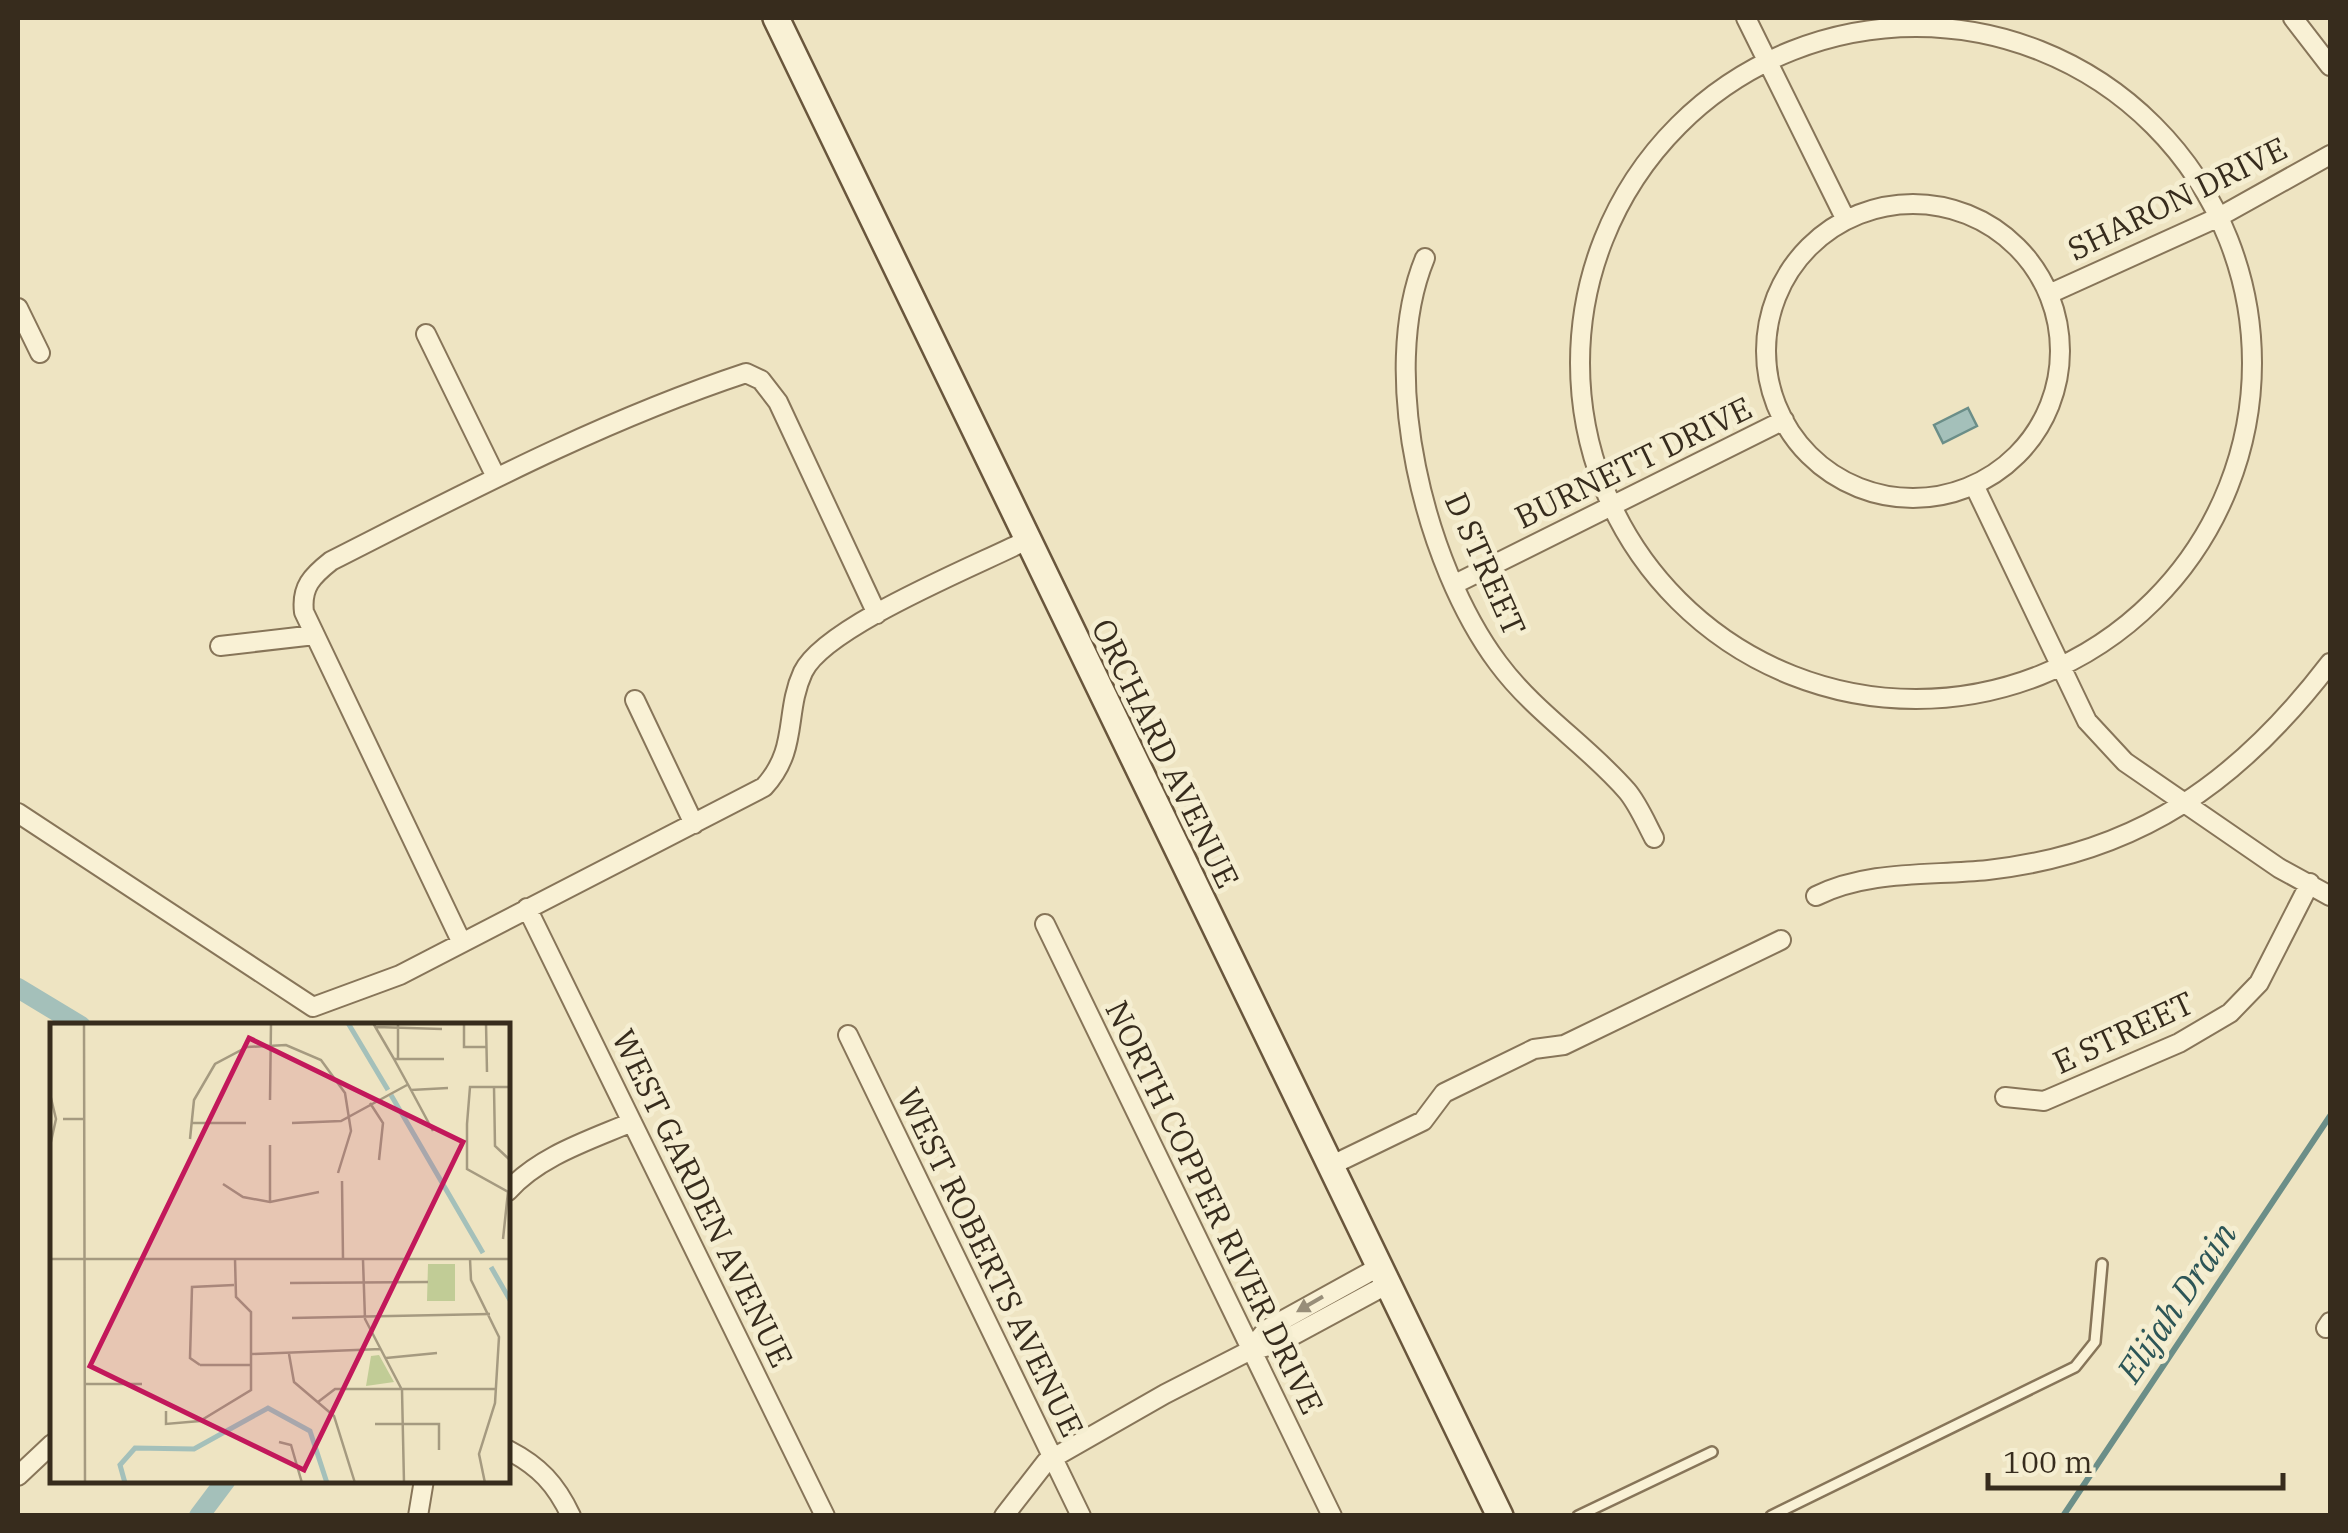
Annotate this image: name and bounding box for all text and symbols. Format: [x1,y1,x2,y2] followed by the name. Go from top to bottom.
[2060,127,2294,269] street label: SHARON DRIVE
[1508,386,1758,538] street label: BURNETT DRIVE
[1436,486,1536,642] street label: D STREET
[1083,611,1249,895] street label: ORCHARD AVENUE
[2046,981,2200,1083] street label: E STREET
[1096,993,1334,1421] street label: NORTH COPPER RIVER DRIVE
[603,1022,803,1374] street label: WEST GARDEN AVENUE
[50,1023,510,1483] inset map
[888,1081,1094,1443] street label: WEST ROBERTS AVENUE
[2105,1213,2246,1392] water label: Elijah Drain
[1296,1295,1324,1312] one-way arrow
[1988,1428,2283,1490] scale bar
[2003,1442,2093,1481] text: 100 m

